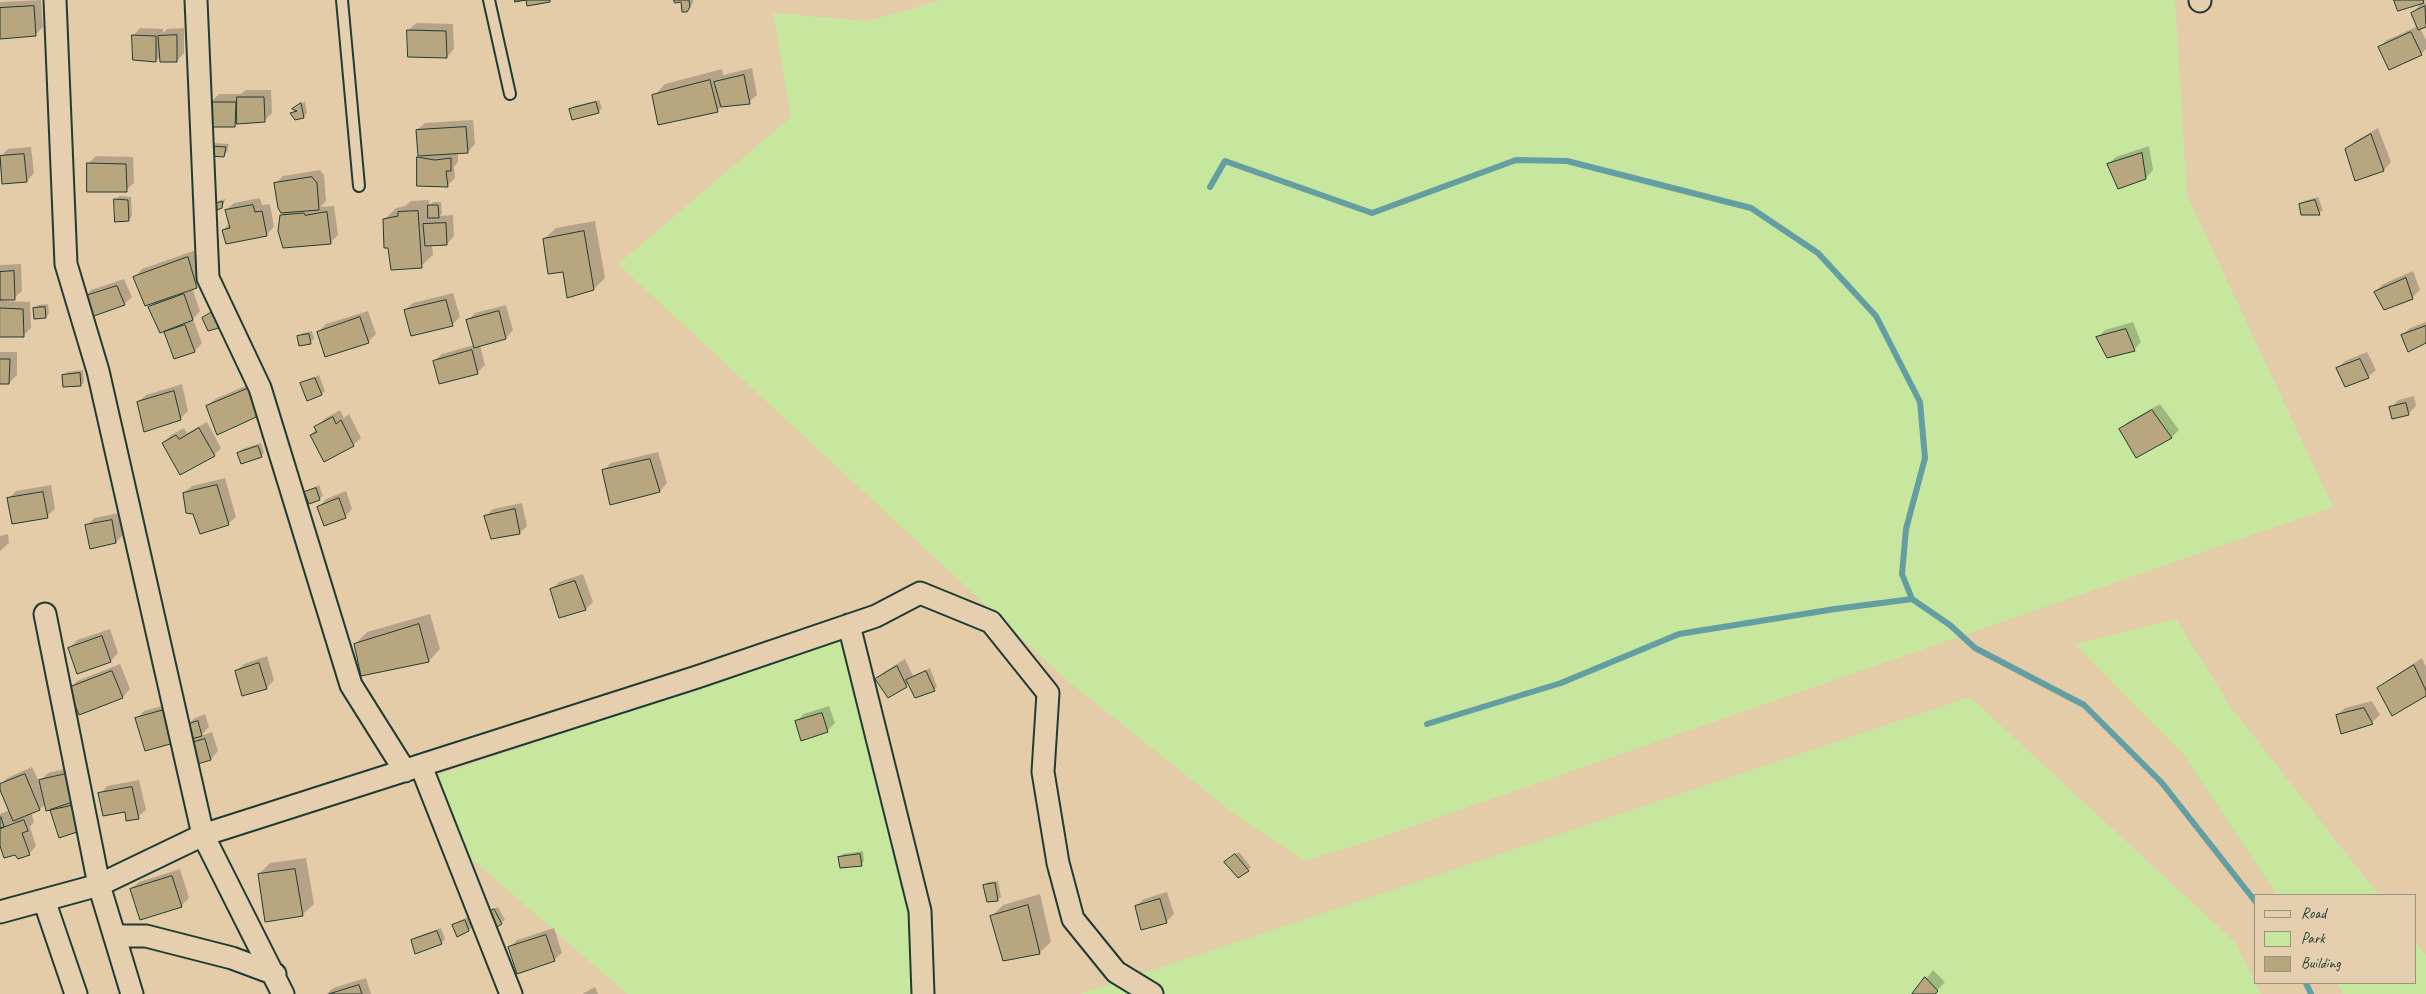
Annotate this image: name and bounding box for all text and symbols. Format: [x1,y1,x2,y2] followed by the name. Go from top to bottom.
[2254,894,2416,984] legend
[2301,904,2326,923] text: Road
[2301,929,2325,948] text: Park
[2301,954,2340,973] text: Building

